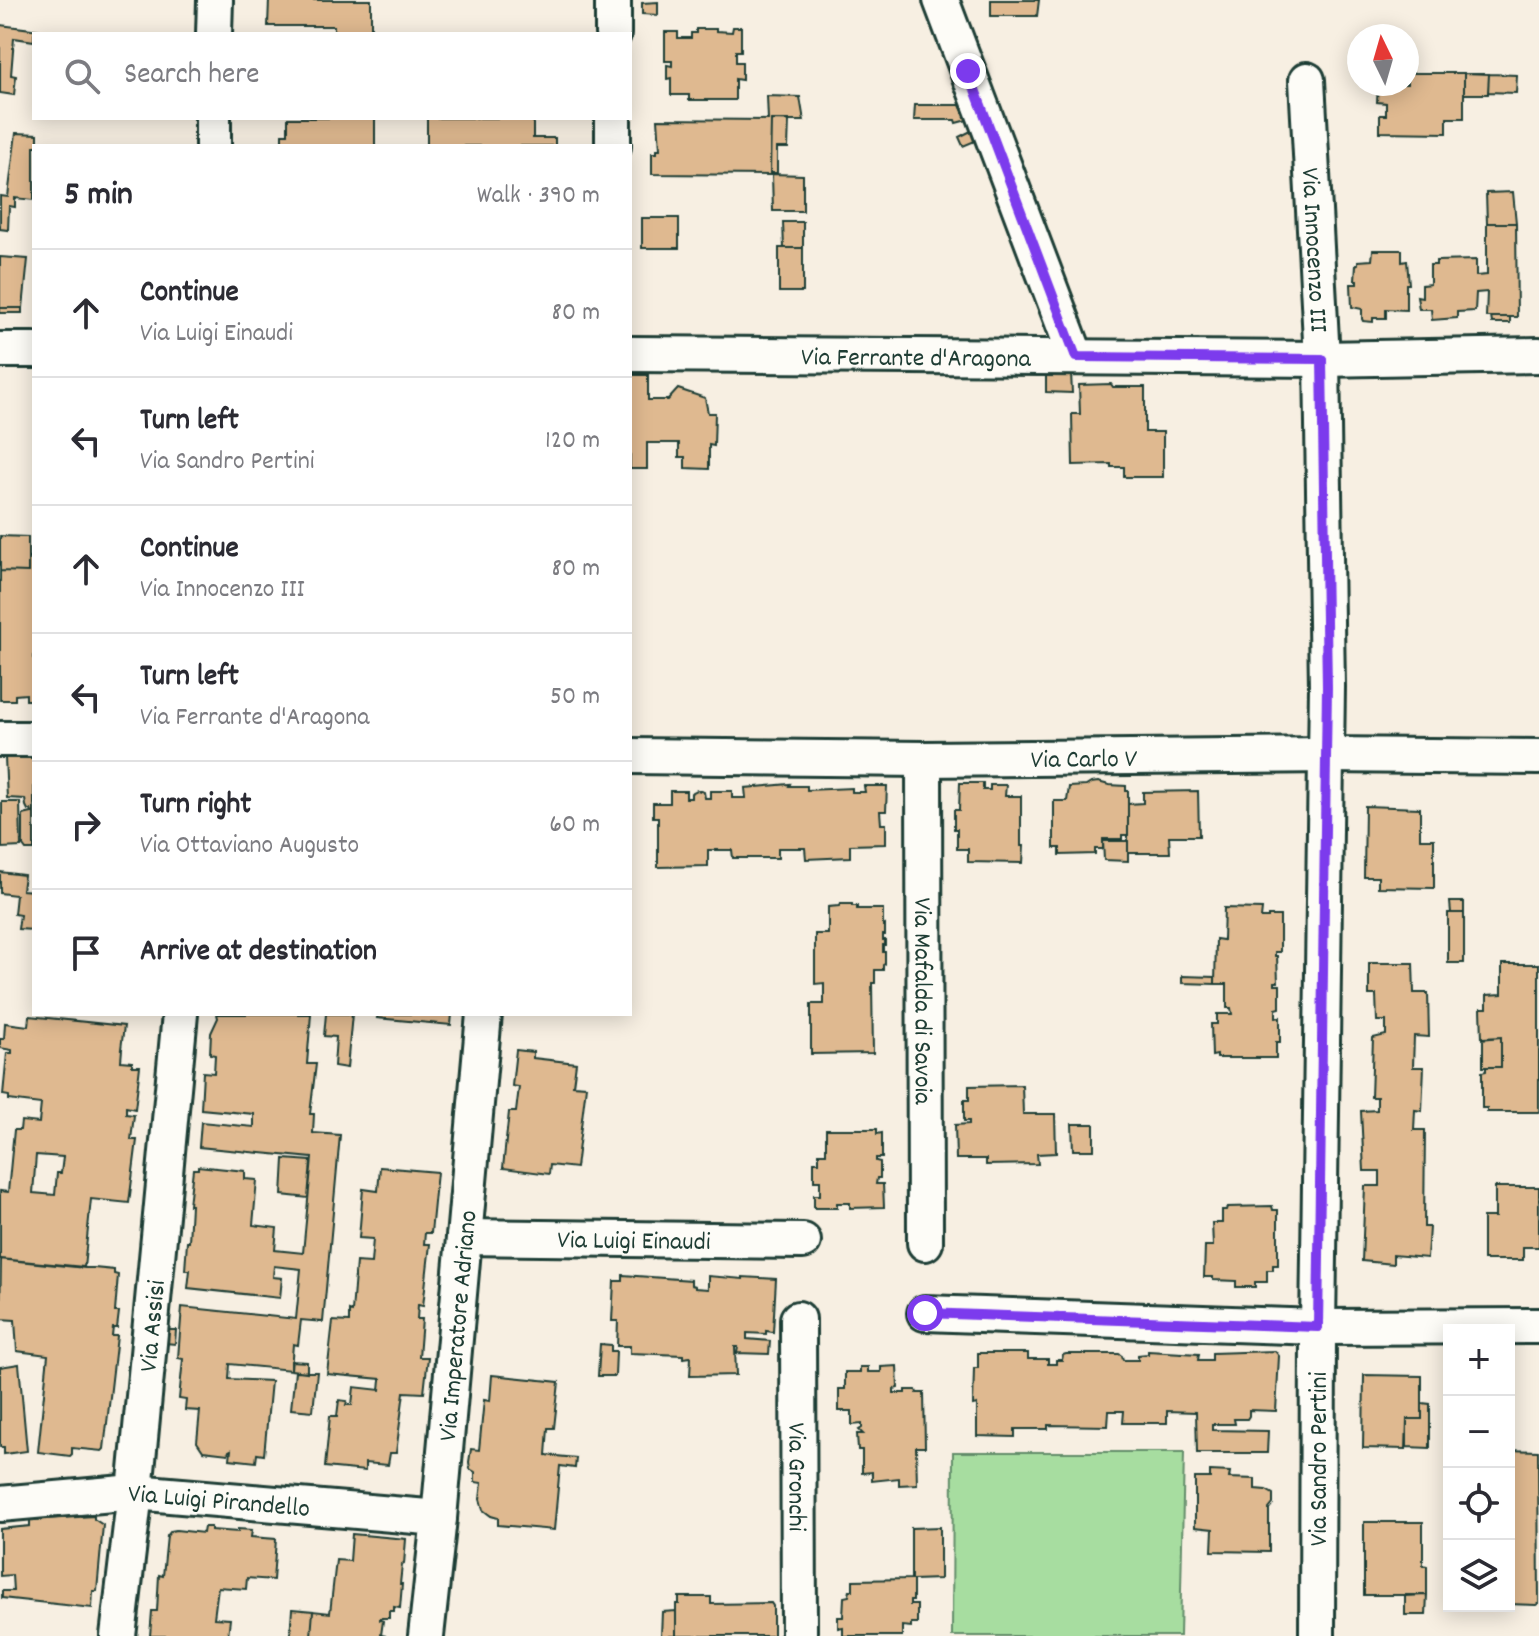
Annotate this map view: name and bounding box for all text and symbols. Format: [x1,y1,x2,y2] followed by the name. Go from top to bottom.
[1347,24,1419,96] north arrow
[32,32,632,120] search box
[950,53,986,89] route end
[60,54,104,98] icon: search
[124,55,260,98] text: Search here
[1290,167,1336,333] street label: Via Innocenzo III
[64,172,133,221] text: 5 min
[477,178,600,215] text: Walk · 390 m
[140,273,239,316] text: Continue
[64,291,108,335] icon: ahead
[552,295,600,332] text: 80 m
[140,316,293,353] text: Via Luigi Einaudi
[801,340,1032,379] street label: Via Ferrante d'Aragona
[140,401,239,444] text: Turn left
[64,419,108,463] icon: left
[545,423,600,460] text: 120 m
[140,444,314,481] text: Via Sandro Pertini
[140,529,239,572] text: Continue
[64,547,108,591] icon: ahead
[552,551,600,588] text: 80 m
[140,572,305,609] text: Via Innocenzo III
[140,657,239,700] text: Turn left
[64,675,108,719] icon: left
[550,679,600,716] text: 50 m
[140,700,369,737] text: Via Ferrante d'Aragona
[1031,742,1138,780] street label: Via Carlo V
[140,785,251,828] text: Turn right
[64,803,108,847] icon: right
[549,807,600,844] text: 60 m
[140,828,359,865] text: Via Ottaviano Augusto
[902,898,940,1105] street label: Via Mafalda di Savoia
[64,931,108,975] icon: arrive
[140,932,377,975] text: Arrive at destination
[431,1209,488,1443] street label: Via Imperatore Adriano
[557,1223,711,1262] street label: Via Luigi Einaudi
[131,1278,177,1374] street label: Via Assisi
[907,1295,943,1331] route start
[1443,1324,1515,1612] map controls
[1443,1324,1515,1396] button: +
[1302,1372,1339,1546] street label: Via Sandro Pertini
[1443,1396,1515,1468] button: −
[776,1422,814,1532] street label: Via Gronchi
[1443,1468,1515,1540] button: locate
[127,1476,311,1529] street label: Via Luigi Pirandello
[1443,1540,1515,1612] button: layers

